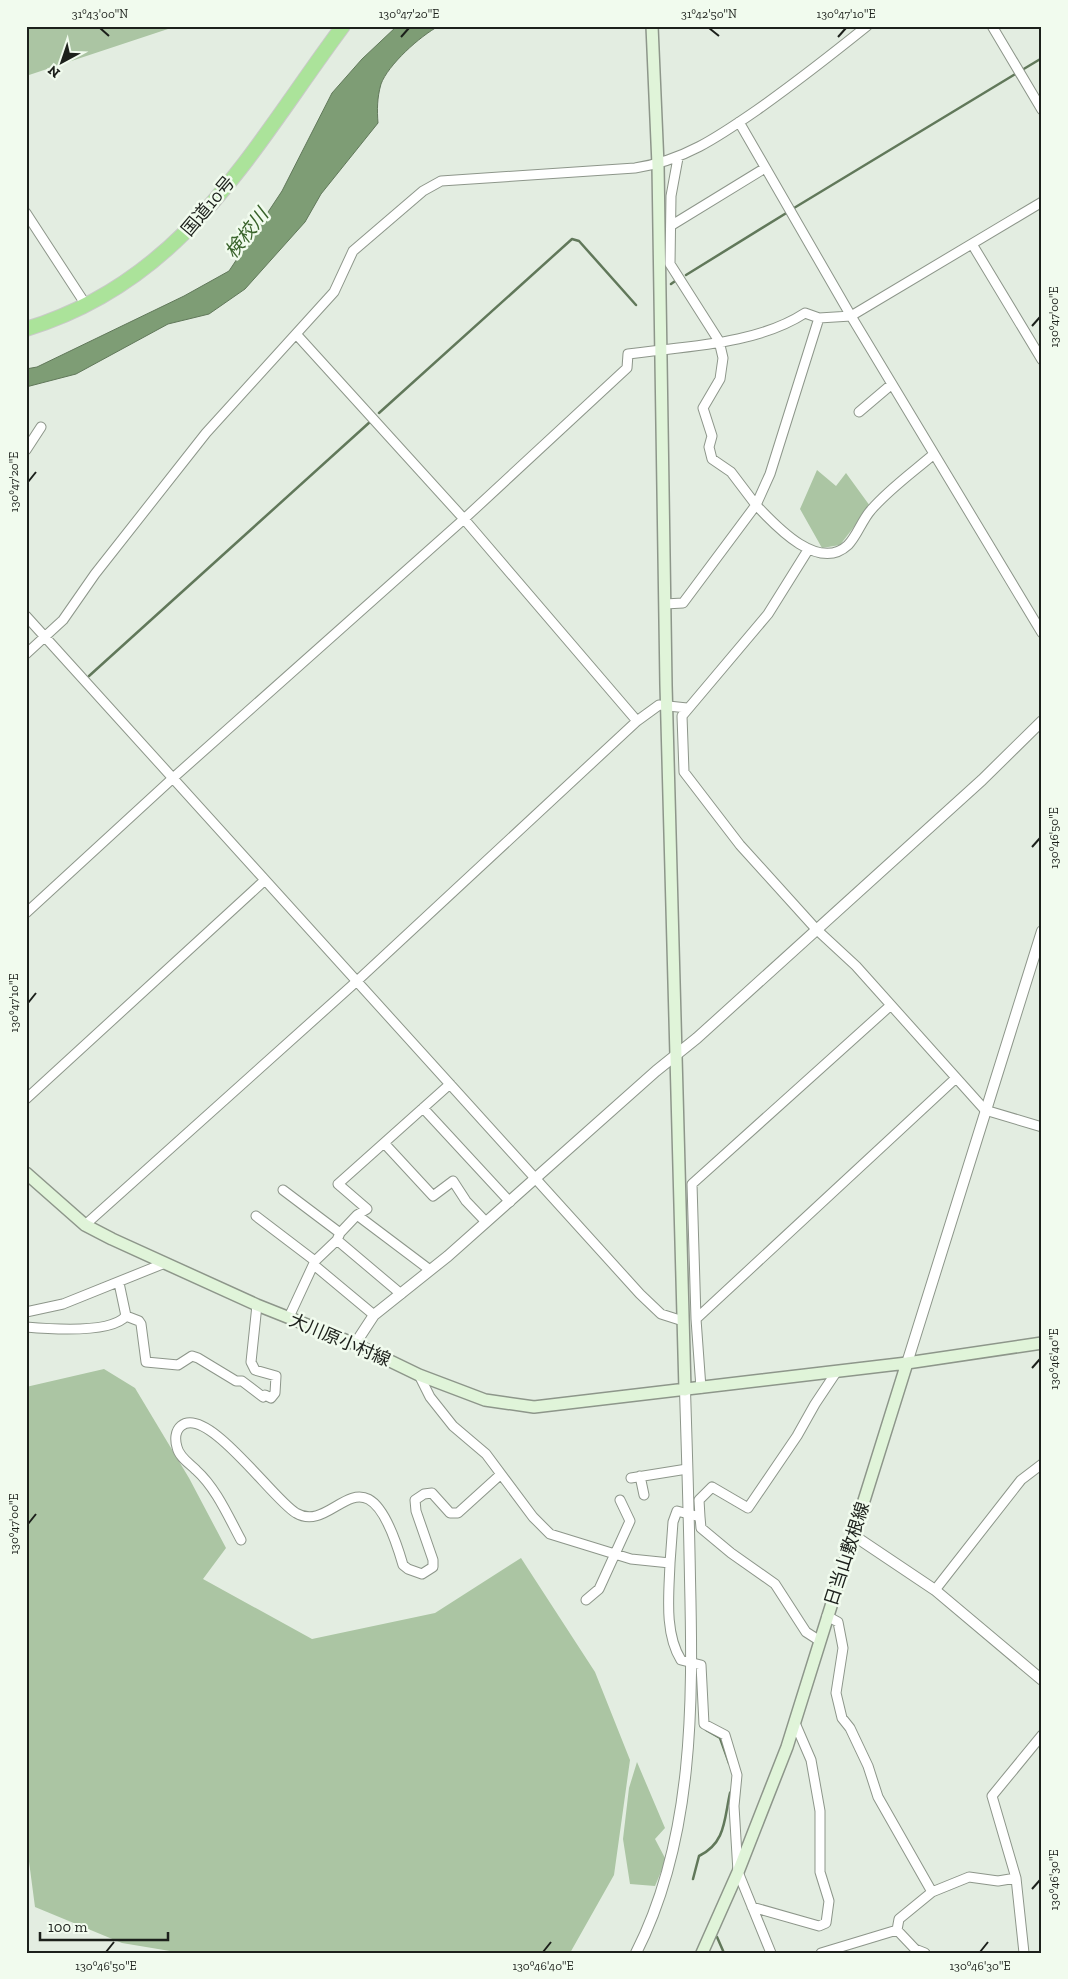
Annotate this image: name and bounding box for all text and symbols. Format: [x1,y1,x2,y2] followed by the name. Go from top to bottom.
[72,7,128,21] text: 31°43'00"N
[379,7,439,21] text: 130°47'20"E
[681,7,737,21] text: 31°42'50"N
[817,7,875,21] text: 130°47'10"E
[38,38,88,88] north arrow
[44,61,64,82] text: N
[177,172,239,240] street label: 国道10号
[220,202,274,263] water label: 検校川
[1047,286,1061,348] text: 130°47'00"E
[7,452,21,512] text: 130°47'20"E
[1047,807,1061,869] text: 130°46'50"E
[7,974,21,1032] text: 130°47'10"E
[286,1309,394,1371] street label: 大川原小村線
[1047,1328,1061,1390] text: 130°46'40"E
[7,1493,21,1555] text: 130°47'00"E
[820,1499,874,1609] street label: 日当山敷根線
[1047,1849,1061,1911] text: 130°46'30"E
[40,1909,168,1941] scale bar
[48,1918,87,1936] text: 100 m
[75,1959,137,1973] text: 130°46'50"E
[512,1959,574,1973] text: 130°46'40"E
[949,1959,1011,1973] text: 130°46'30"E

